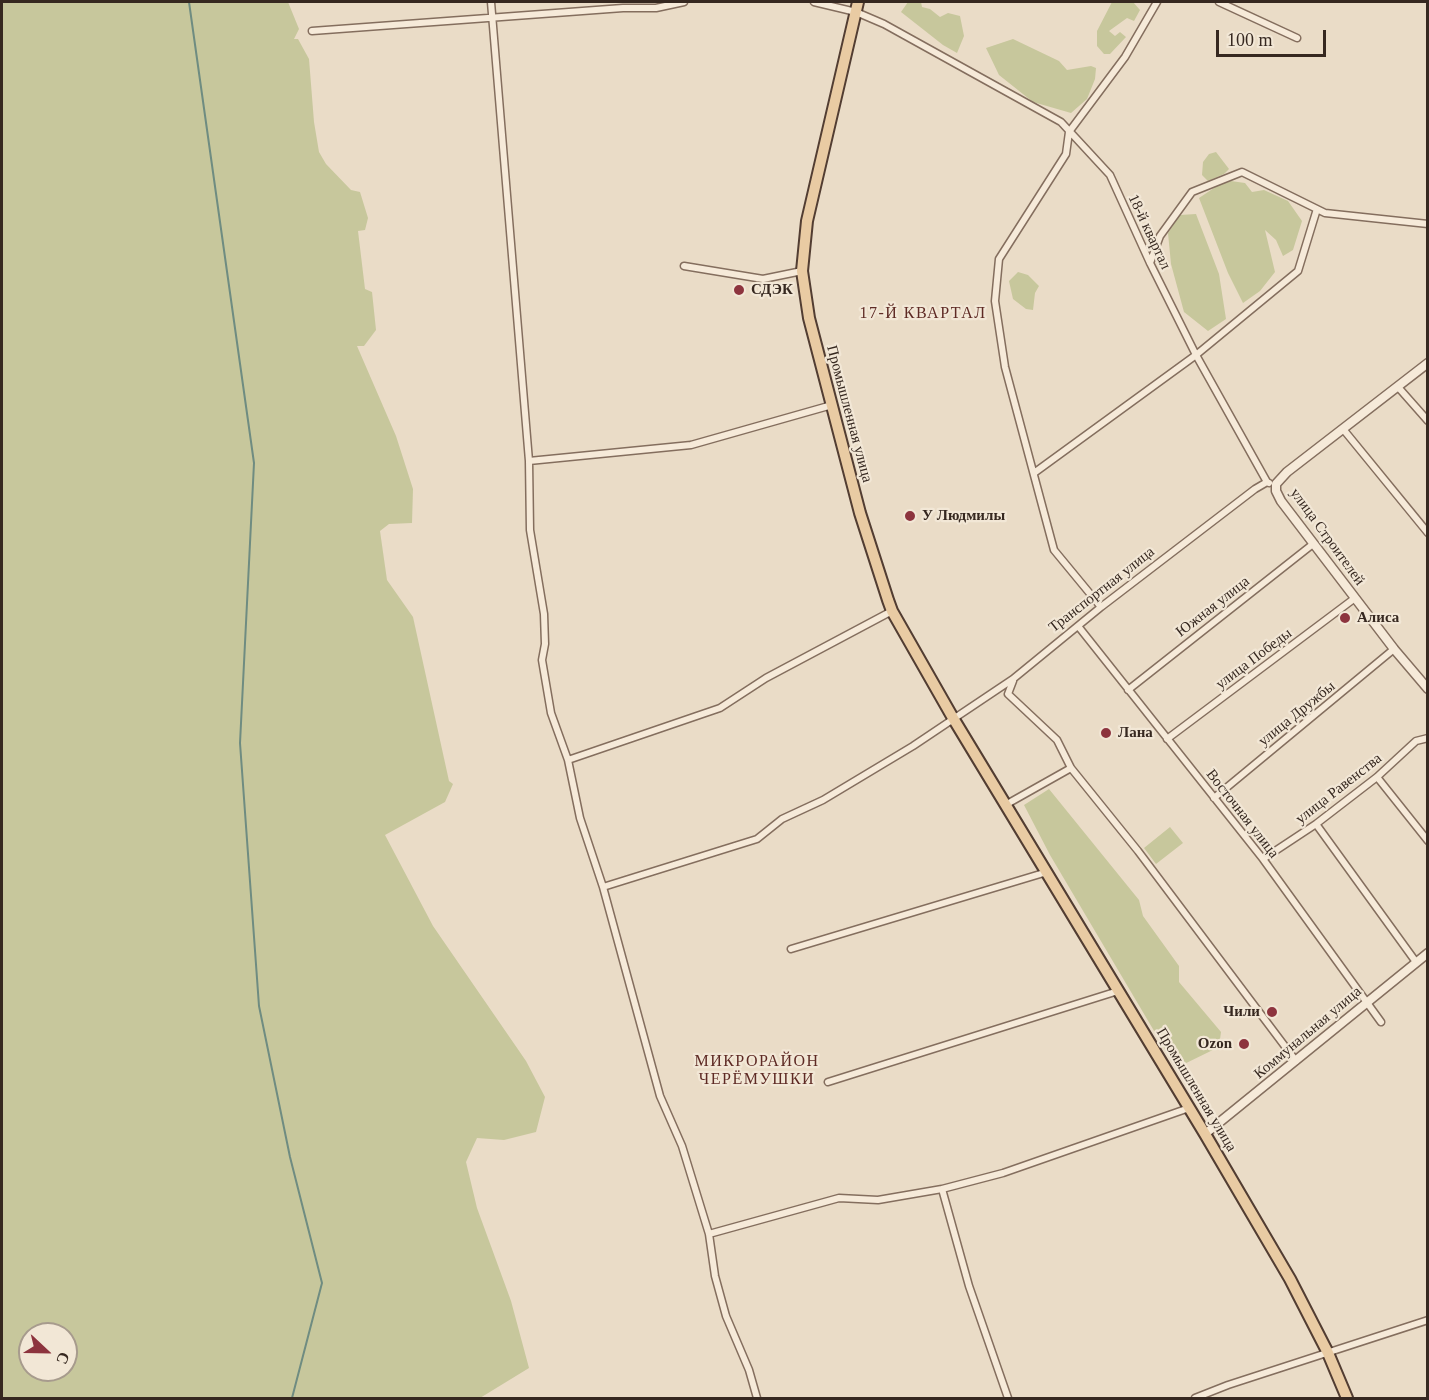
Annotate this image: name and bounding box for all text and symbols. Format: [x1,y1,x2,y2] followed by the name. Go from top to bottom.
[1219,18,1328,56] scale bar
[1227,30,1273,50] text: 100 m
[1124,192,1174,272] street label: 18-й квартал
[751,281,793,299] place label: СДЭК
[732,283,746,297] marker: СДЭК
[859,304,987,324] district label: 17-Й КВАРТАЛ
[822,343,876,485] street label: Промышленная улица
[1286,485,1368,589] street label: улица Строителей
[922,507,1005,525] place label: У Людмилы
[903,509,917,523] marker: У Людмилы
[1046,543,1158,637] street label: Транспортная улица
[1173,573,1253,641] street label: Южная улица
[1357,609,1399,627] place label: Алиса
[1338,611,1352,625] marker: Алиса
[1212,625,1296,693] street label: улица Победы
[1255,678,1339,750] street label: улица Дружбы
[1118,724,1153,742] place label: Лана
[1099,726,1113,740] marker: Лана
[1292,750,1386,828] street label: улица Равенства
[1202,766,1282,862] street label: Восточная улица
[1251,983,1365,1083] street label: Коммунальная улица
[1223,1003,1260,1021] place label: Чили
[1265,1005,1279,1019] marker: Чили
[1152,1025,1240,1155] street label: Промышленная улица
[1198,1035,1232,1053] place label: Ozon
[1237,1037,1251,1051] marker: Ozon
[694,1052,820,1090] district label: МИКРОРАЙОН ЧЕРЁМУШКИ
[18,1322,78,1382] north arrow
[53,1350,73,1367] text: С

